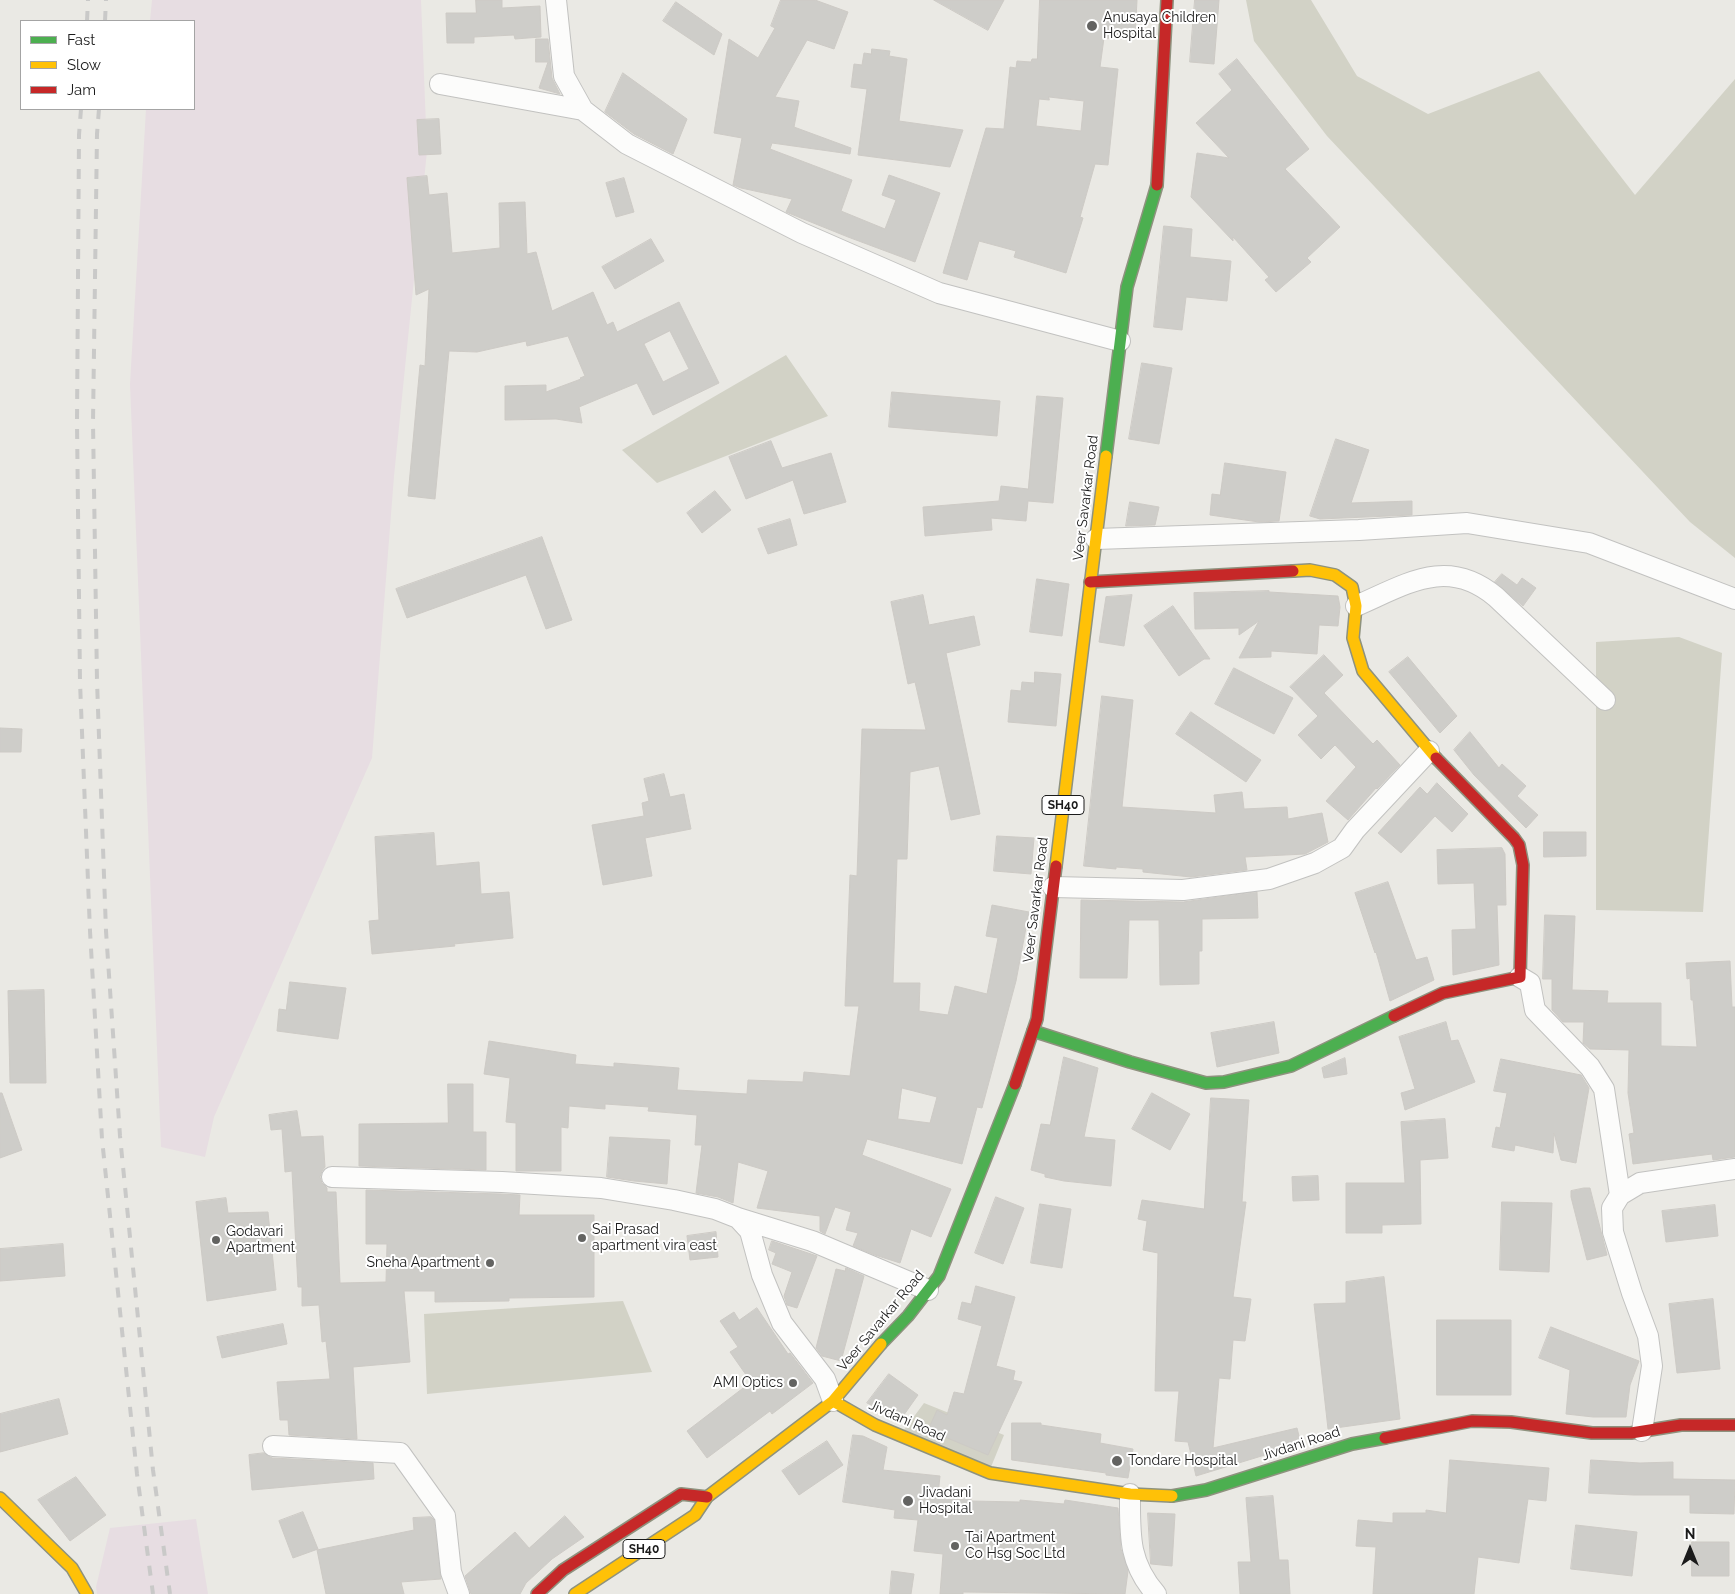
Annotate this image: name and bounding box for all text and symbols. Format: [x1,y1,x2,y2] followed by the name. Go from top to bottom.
[1103,10,1216,42] place label: Anusaya Children Hospital
[1085,19,1099,33] marker: Anusaya Children Hospital
[20,20,195,110] legend
[67,31,95,49] text: Fast
[67,56,101,74] text: Slow
[67,81,96,99] text: Jam
[1070,434,1102,562] street label: Veer Savarkar Road
[1042,796,1084,814] road number: SH40
[1020,836,1052,964] street label: Veer Savarkar Road
[592,1222,717,1254] place label: Sai Prasad apartment vira east
[226,1224,295,1256] place label: Godavari Apartment
[576,1232,588,1244] marker: Sai Prasad apartment vira east
[210,1234,222,1246] marker: Godavari Apartment
[367,1255,480,1271] place label: Sneha Apartment
[484,1257,496,1269] marker: Sneha Apartment
[834,1267,928,1375] street label: Veer Savarkar Road
[713,1375,783,1391] place label: AMI Optics
[787,1377,799,1389] marker: AMI Optics
[866,1397,948,1445] street label: Jivdani Road
[1260,1423,1342,1465] street label: Jivdani Road
[1128,1453,1237,1469] place label: Tondare Hospital
[1110,1454,1124,1468] marker: Tondare Hospital
[919,1485,972,1518] place label: Jivadani Hospital
[901,1494,915,1508] marker: Jivadani Hospital
[1665,1524,1715,1574] north arrow
[1685,1526,1695,1542] text: N
[965,1530,1065,1562] place label: Tai Apartment Co Hsg Soc Ltd
[623,1540,665,1558] road number: SH40
[949,1540,961,1552] marker: Tai Apartment Co Hsg Soc Ltd

